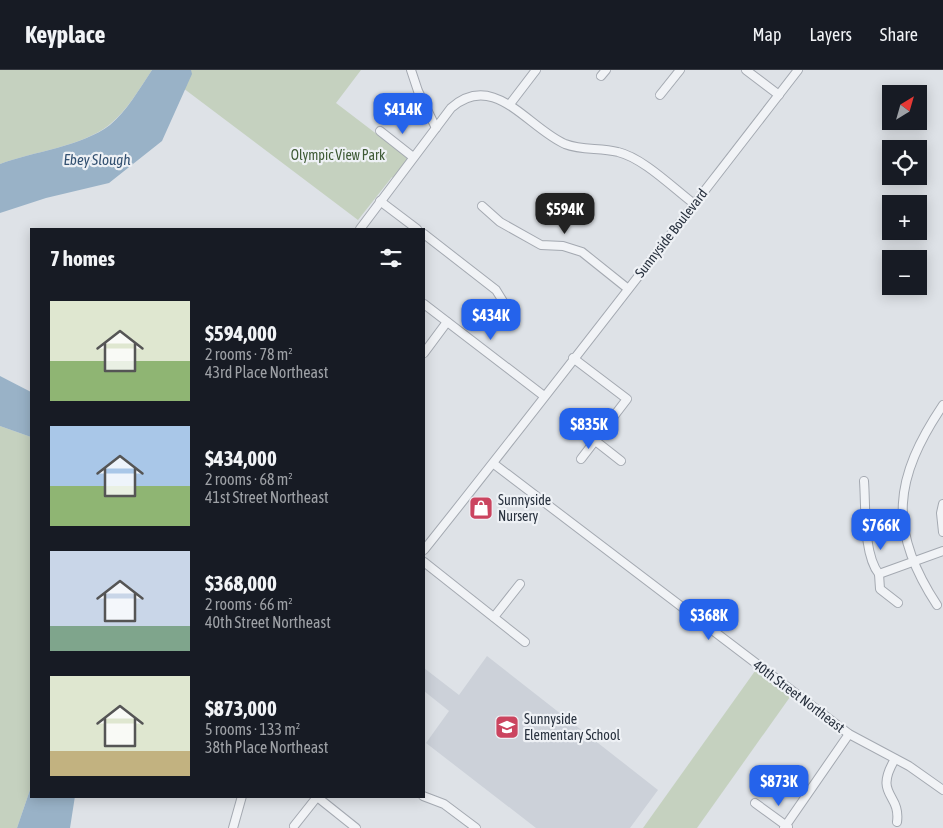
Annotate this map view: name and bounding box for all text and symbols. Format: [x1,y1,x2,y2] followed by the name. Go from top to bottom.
[25,21,106,48] text: Keyplace
[752,24,781,45] text: Map
[809,24,852,45] text: Layers
[880,24,918,45] text: Share
[882,85,928,130] north arrow
[882,85,927,295] map controls
[368,92,438,135] pin: $414K
[384,100,422,118] text: $414K
[882,140,927,185] button: locate
[291,147,385,163] park label: Olympic View Park
[63,151,131,168] water label: Ebey Slough
[632,186,710,280] street label: Sunnyside Boulevard
[530,192,600,235] pin: $594K
[882,195,927,240] button: +
[546,200,584,218] text: $594K
[377,244,405,272] icon: filters
[50,246,115,270] text: 7 homes
[882,250,927,295] button: −
[456,298,526,341] pin: $434K
[472,306,510,324] text: $434K
[90,321,150,381] icon: home
[205,321,277,345] text: $594,000
[205,345,293,363] text: 2 rooms · 78 m²
[205,363,328,381] text: 43rd Place Northeast
[554,408,624,450] pin: $835K
[570,415,608,433] text: $835K
[90,446,150,506] icon: home
[205,446,277,470] text: $434,000
[205,470,293,488] text: 2 rooms · 68 m²
[205,488,329,506] text: 41st Street Northeast
[498,492,551,524] place label: Sunnyside Nursery
[468,495,494,521] shop icon: Sunnyside Nursery
[846,508,916,551] pin: $766K
[862,516,900,534] text: $766K
[90,571,150,631] icon: home
[205,571,277,595] text: $368,000
[205,595,293,613] text: 2 rooms · 66 m²
[674,598,744,641] pin: $368K
[690,606,728,624] text: $368K
[205,613,331,631] text: 40th Street Northeast
[750,657,848,735] street label: 40th Street Northeast
[90,696,150,756] icon: home
[205,696,277,720] text: $873,000
[524,711,620,743] place label: Sunnyside Elementary School
[494,714,520,740] school or university icon: Sunnyside Elementary School
[205,720,300,738] text: 5 rooms · 133 m²
[205,738,328,756] text: 38th Place Northeast
[744,764,814,807] pin: $873K
[760,772,798,790] text: $873K

